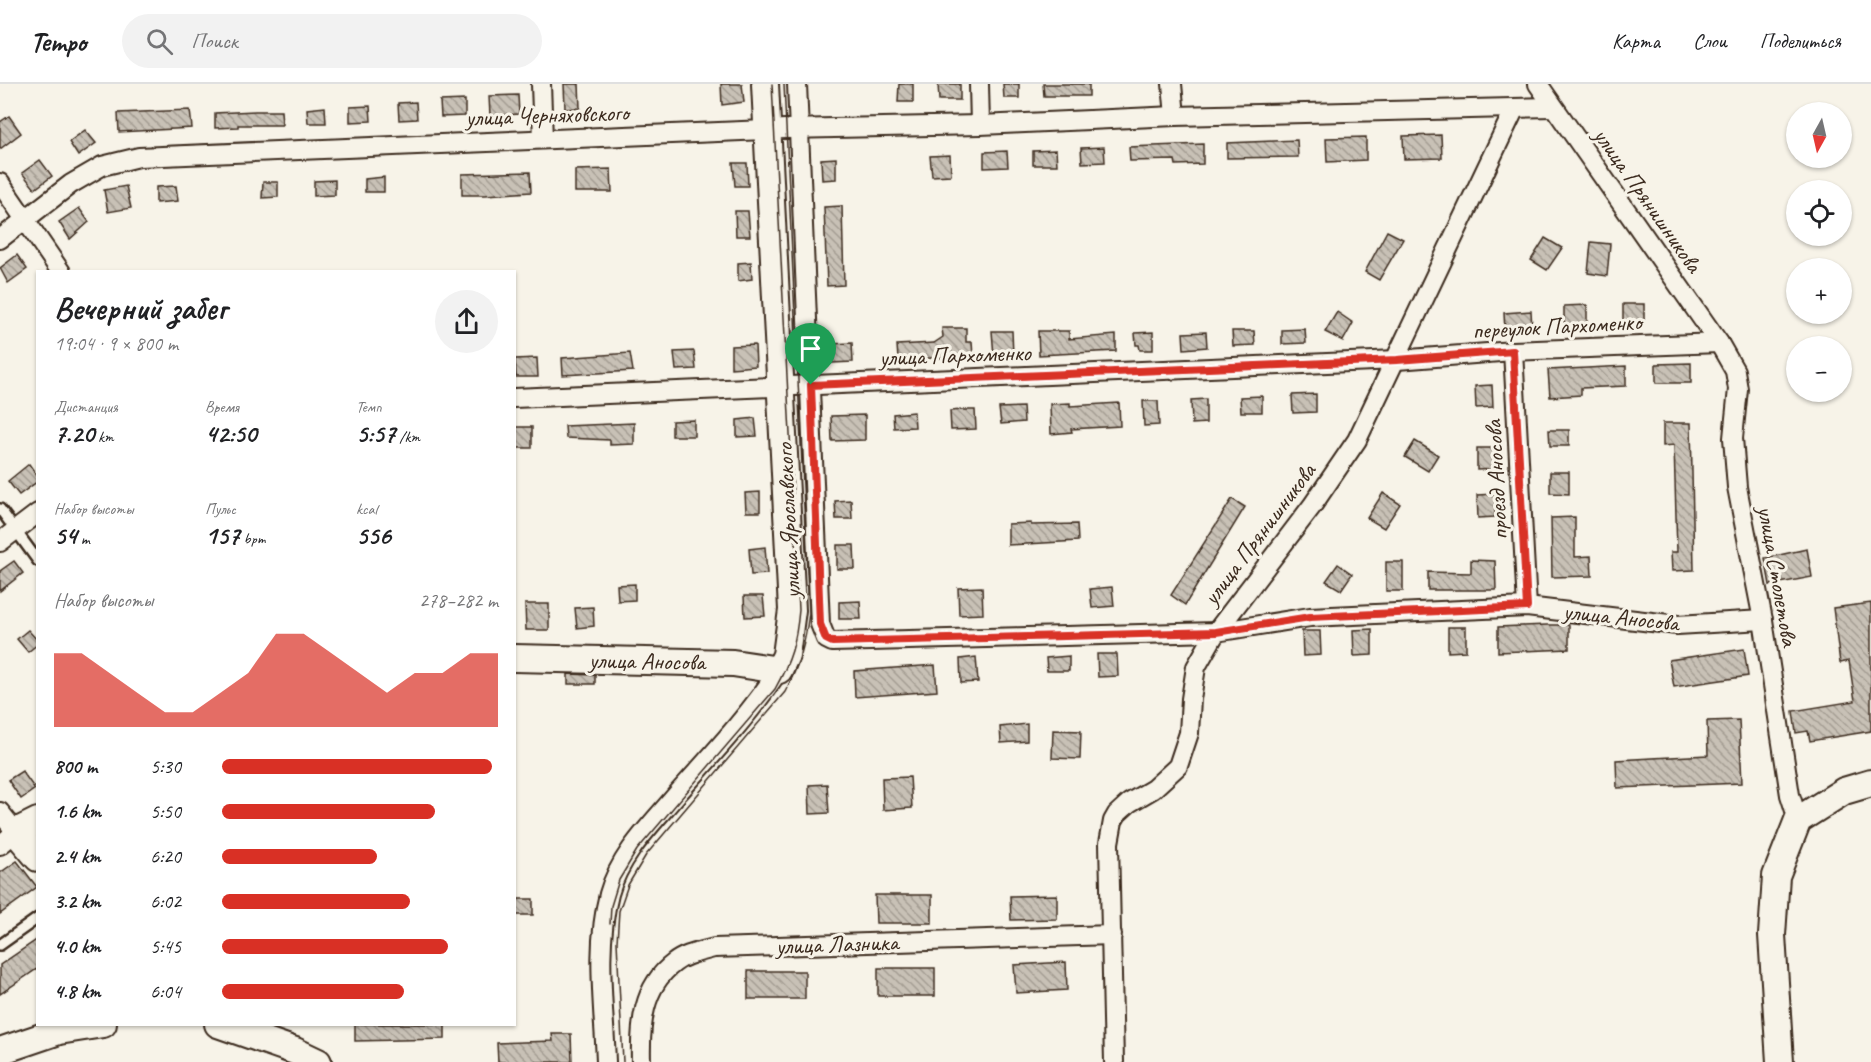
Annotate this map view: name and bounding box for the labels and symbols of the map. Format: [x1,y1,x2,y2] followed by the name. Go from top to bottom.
[463,97,632,133] street label: улица Черняховского
[1786,102,1852,168] north arrow
[1586,120,1710,279] street label: улица Прянишникова
[1472,306,1645,345] street label: переулок Пархоменко
[785,323,836,385] pin
[877,337,1033,373] street label: улица Пархоменко
[1478,418,1514,541] street label: проезд Аносова
[769,441,807,602] street label: улица Ярославского
[1195,456,1323,612] street label: улица Прянишникова
[1751,501,1805,650] street label: улица Столетова
[1560,596,1682,638] street label: улица Аносова
[587,645,707,677] street label: улица Аносова
[773,927,901,961] street label: улица Лазника

